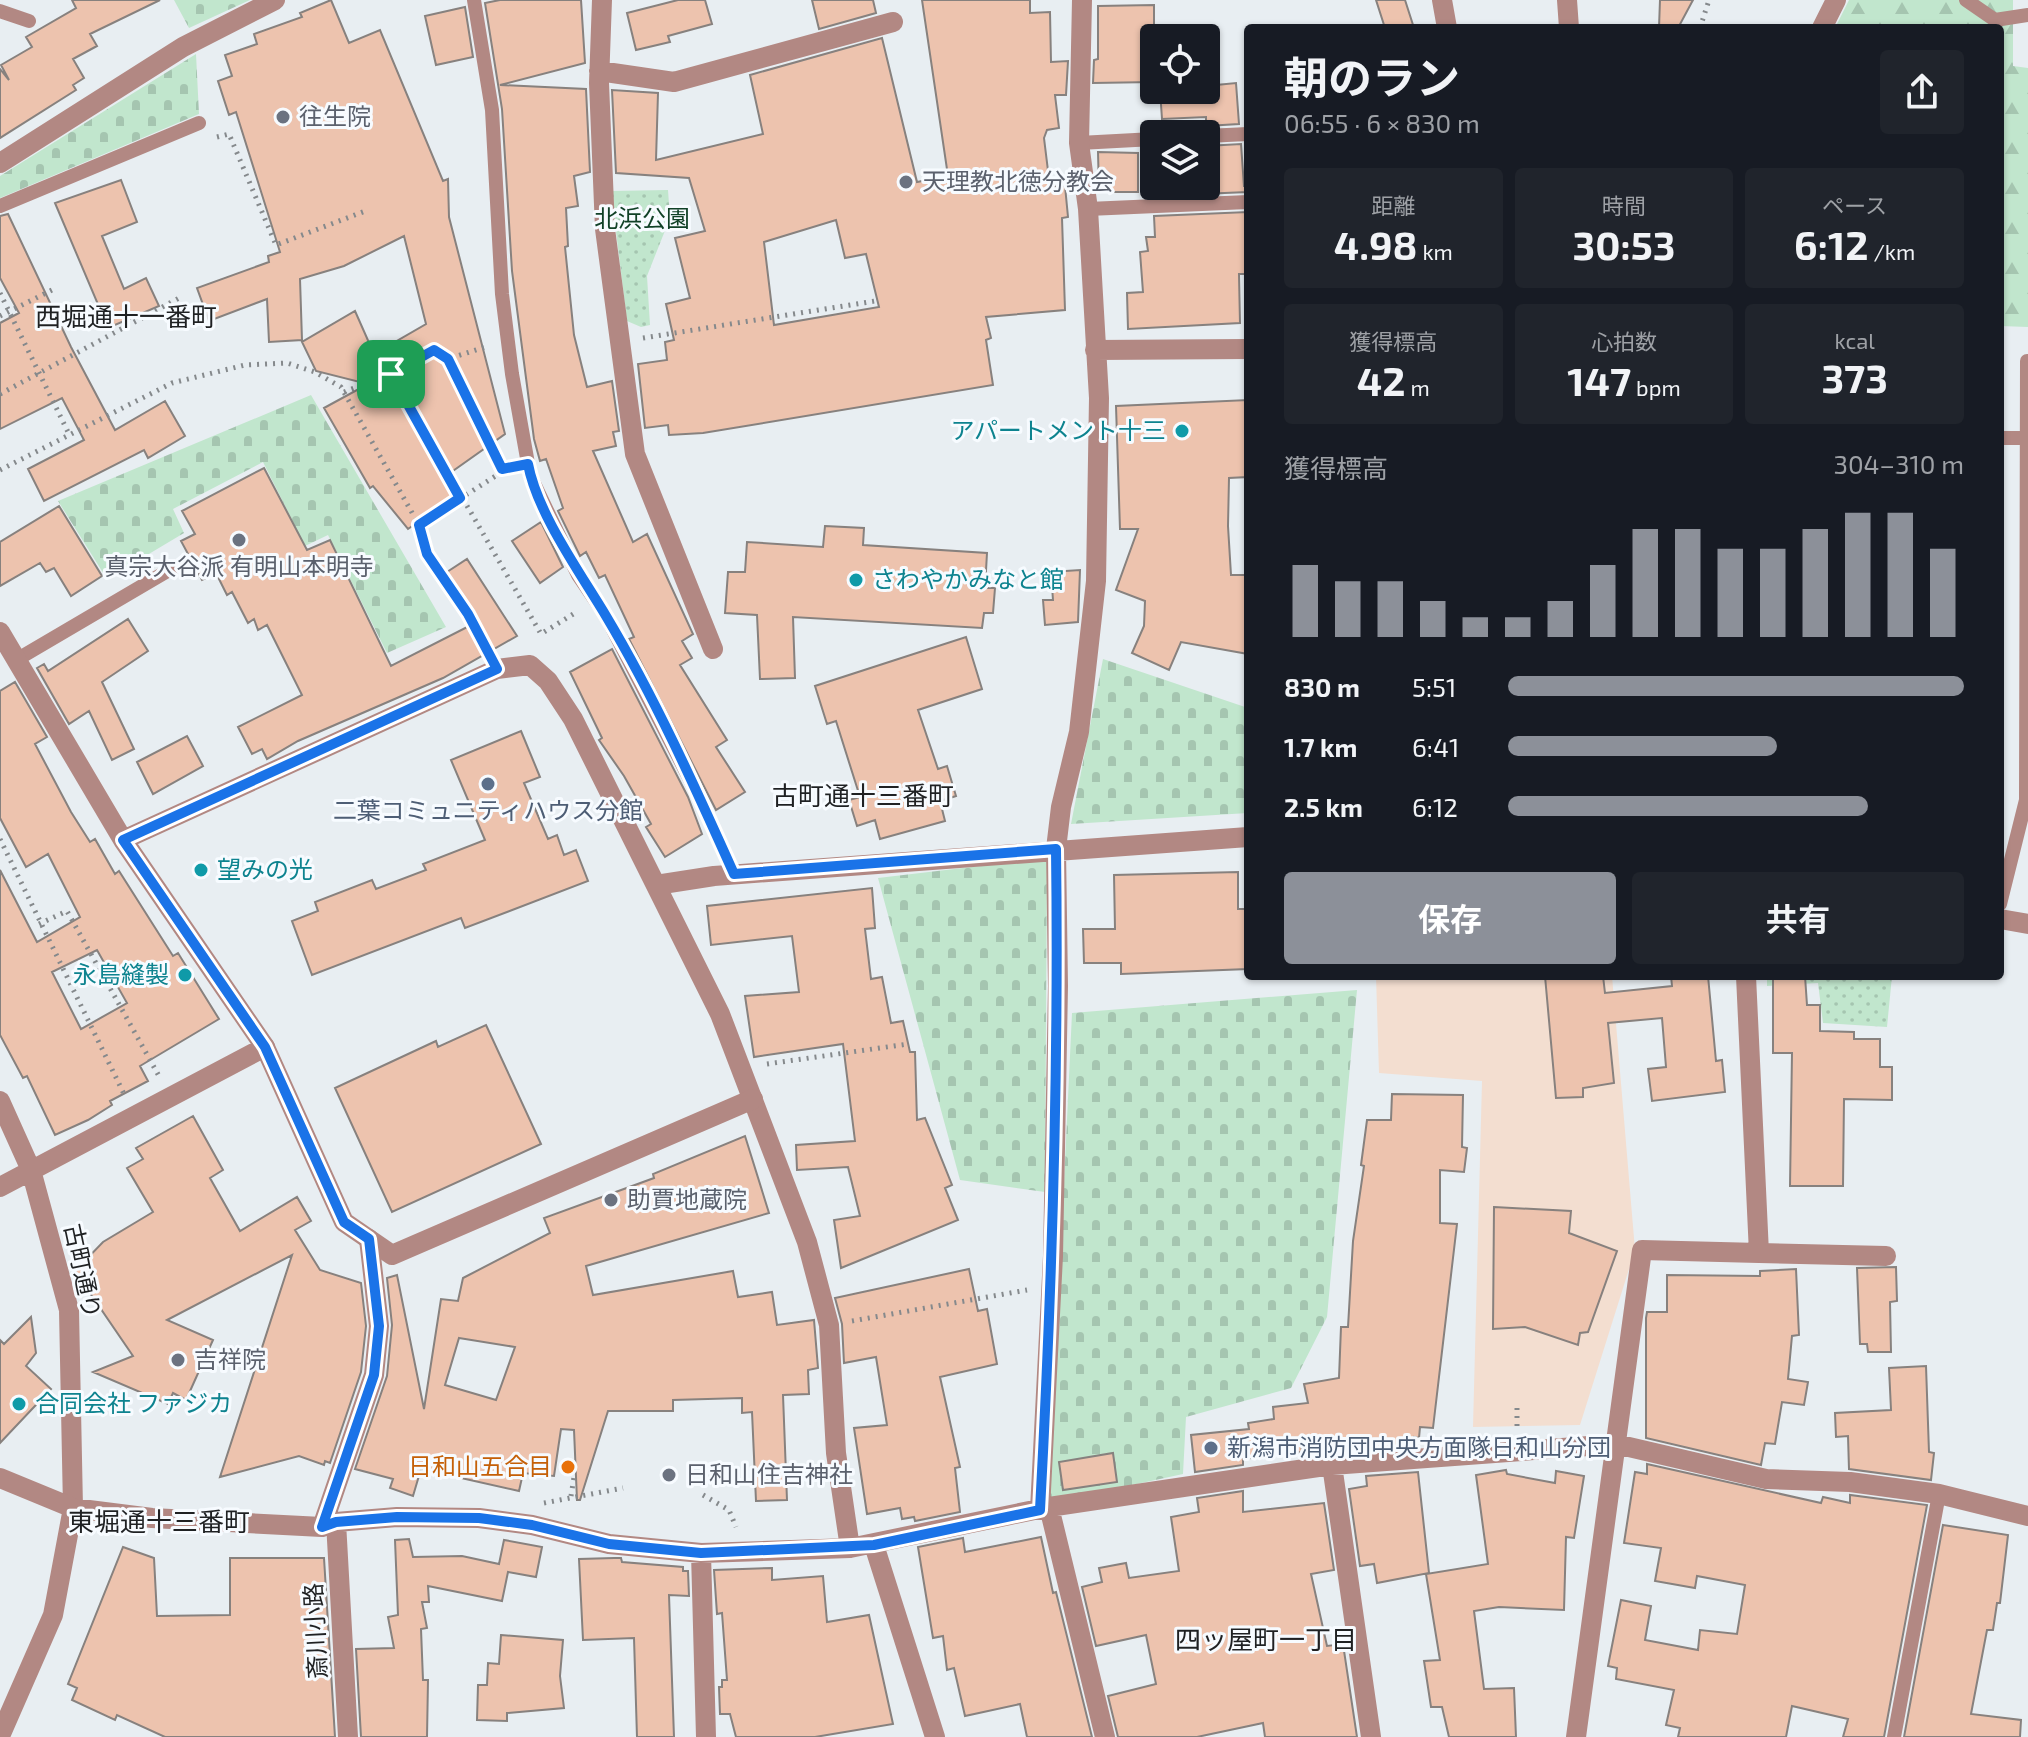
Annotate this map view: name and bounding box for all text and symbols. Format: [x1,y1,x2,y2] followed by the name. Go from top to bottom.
[1140,24,1220,200] map controls
[1140,24,1220,104] button: locate
[1284,50,1460,103] text: 朝のラン
[1880,50,1964,134] button: share
[299,101,371,130] place label: 往生院
[1284,107,1480,138] text: 06:55 · 6 × 830 m
[274,108,292,126] marker: 往生院
[1140,120,1220,200] button: layers
[922,166,1114,195] place label: 天理教北徳分教会
[897,173,915,191] marker: 天理教北徳分教会
[1371,192,1415,218] text: 距離
[1602,192,1646,218] text: 時間
[1822,192,1887,218] text: ペース
[594,203,690,232] park label: 北浜公園
[1334,220,1418,268] text: 4.98
[1573,220,1675,268] text: 30:53
[1794,220,1868,268] text: 6:12
[1418,238,1453,264] text: km
[1868,238,1915,264] text: /km
[35,300,217,331] district label: 西堀通十一番町
[1835,327,1875,353] text: kcal
[1349,328,1437,354] text: 獲得標高
[1591,328,1657,354] text: 心拍数
[357,340,425,408] pin
[369,352,413,396] icon: arrive
[1821,353,1888,401] text: 373
[1357,356,1406,404] text: 42
[1567,356,1631,404] text: 147
[1406,374,1430,400] text: m
[1631,374,1681,400] text: bpm
[950,415,1166,444] place label: アパートメント十三
[1173,422,1191,440] marker: アパートメント十三
[1833,448,1964,479] text: 304–310 m
[1284,452,1388,483] text: 獲得標高
[230,531,248,549] marker: 真宗大谷派 有明山本明寺
[104,551,374,580] place label: 真宗大谷派 有明山本明寺
[872,564,1064,593] place label: さわやかみなと館
[847,571,865,589] marker: さわやかみなと館
[1284,671,1360,702] text: 830 m
[1412,671,1456,702] text: 5:51
[1284,731,1358,762] text: 1.7 km
[1412,731,1459,762] text: 6:41
[479,775,497,793] marker: 二葉コミュニティハウス分館
[772,779,954,810] district label: 古町通十三番町
[1284,791,1363,822] text: 2.5 km
[1412,791,1458,822] text: 6:12
[333,795,643,824] place label: 二葉コミュニティハウス分館
[217,854,313,883] place label: 望みの光
[192,861,210,879] marker: 望みの光
[1284,872,1616,964] button: 保存
[1632,872,1964,964] button: 共有
[73,959,169,988] place label: 永島縫製
[176,966,194,984] marker: 永島縫製
[627,1184,747,1213] place label: 助賈地蔵院
[602,1191,620,1209] marker: 助賈地蔵院
[59,1221,108,1321] street label: 古町通り
[194,1344,266,1373] place label: 吉祥院
[169,1351,187,1369] marker: 吉祥院
[35,1388,232,1417] place label: 合同会社 ファジカ
[10,1395,28,1413] marker: 合同会社 ファジカ
[1227,1432,1611,1461] place label: 新潟市消防団中央方面隊日和山分団
[1202,1439,1220,1457] marker: 新潟市消防団中央方面隊日和山分団
[408,1451,552,1480] place label: 日和山五合目
[559,1458,577,1476] marker: 日和山五合目
[685,1459,853,1488] place label: 日和山住吉神社
[660,1466,678,1484] marker: 日和山住吉神社
[68,1505,250,1536] district label: 東堀通十三番町
[298,1582,331,1680] street label: 斎川小路
[1175,1623,1357,1654] district label: 四ッ屋町一丁目

